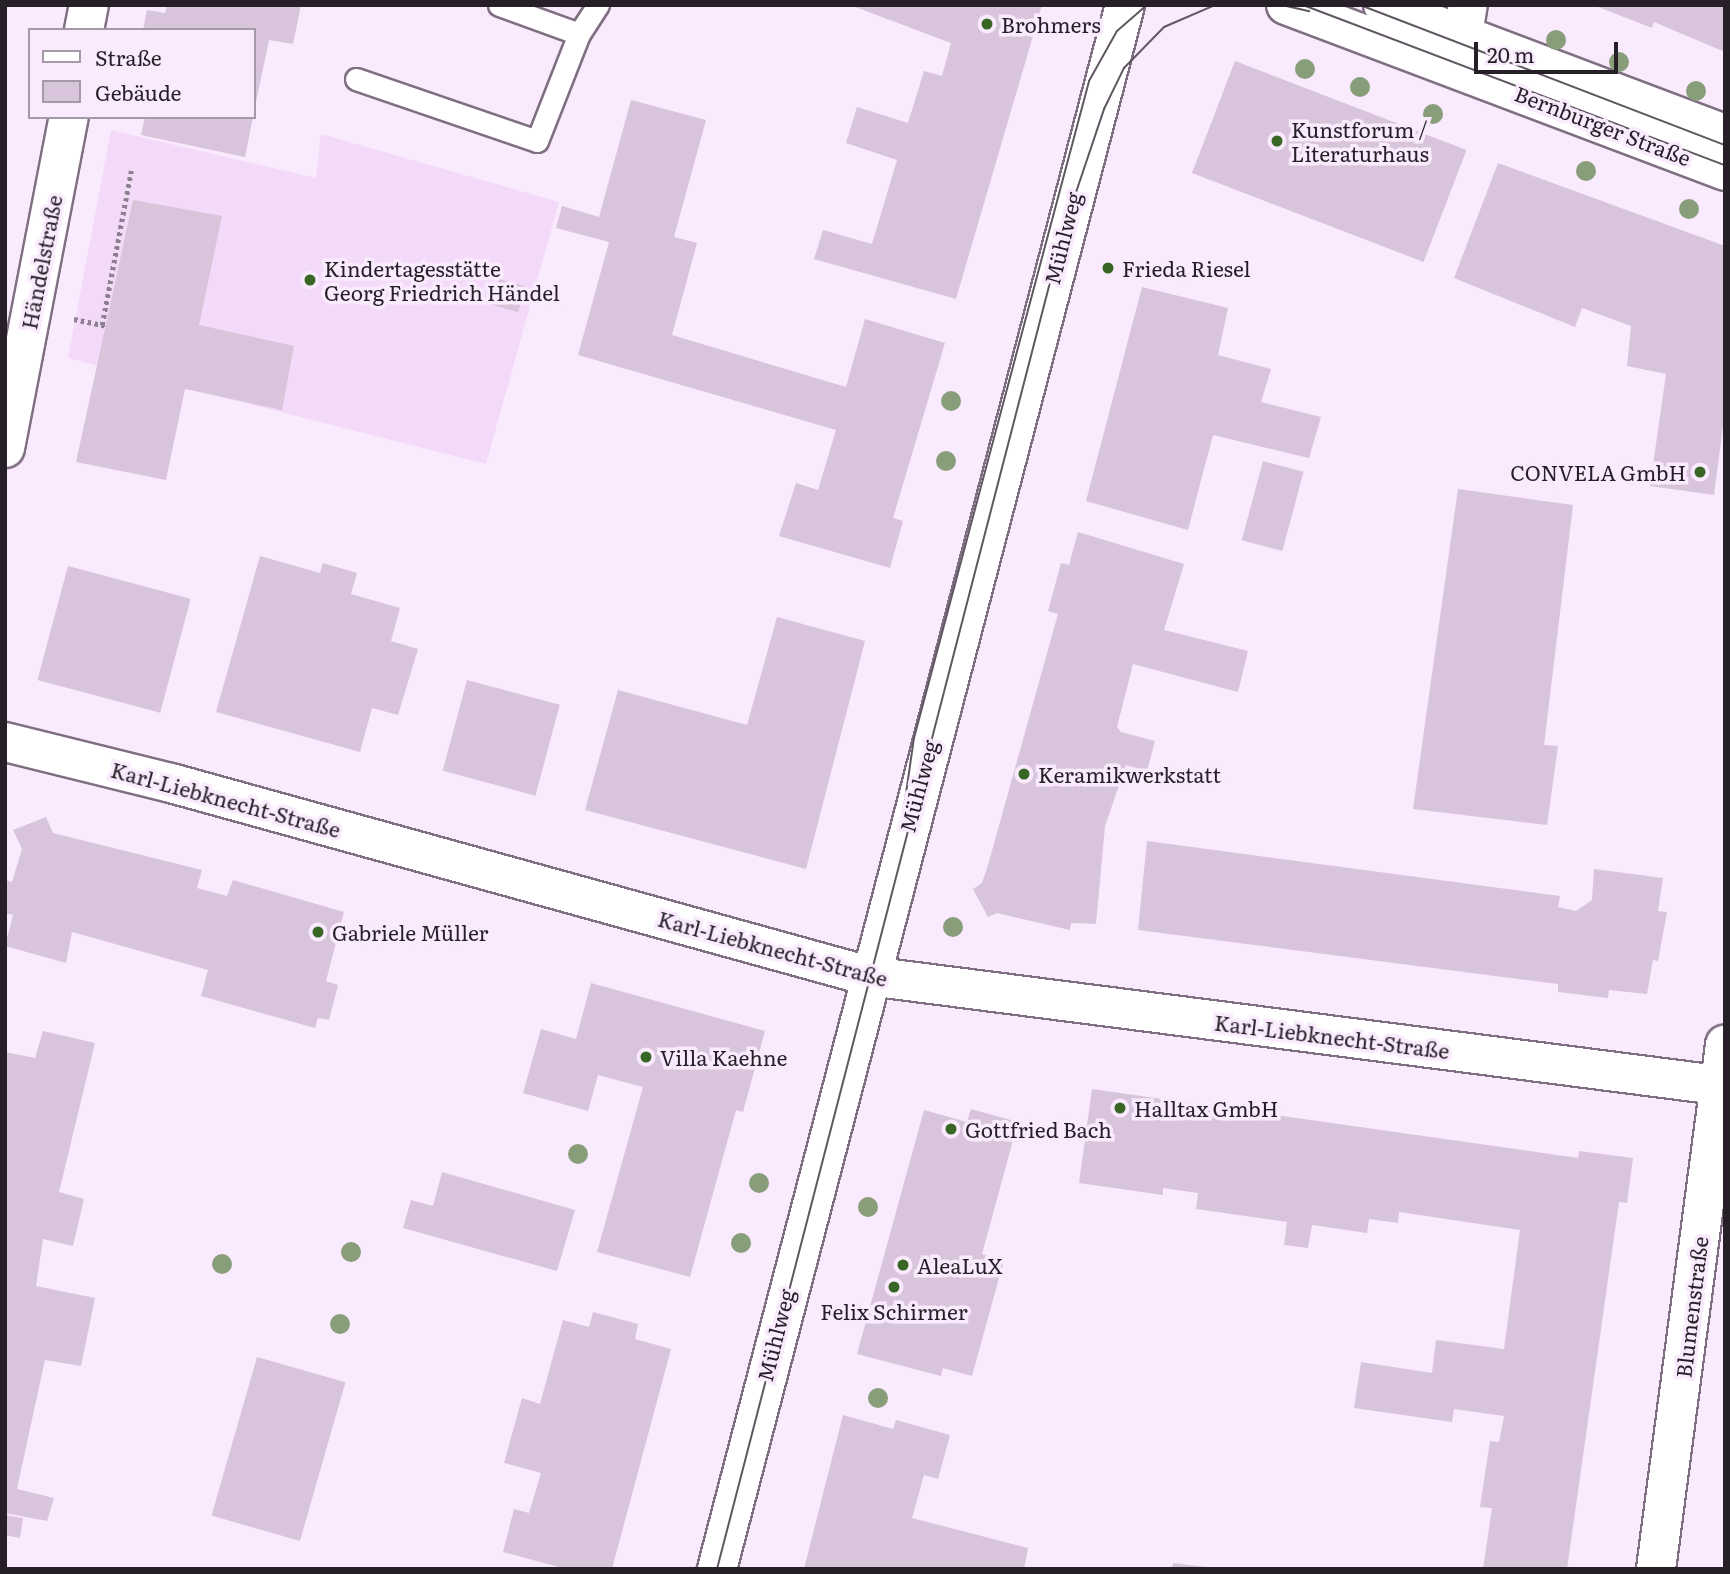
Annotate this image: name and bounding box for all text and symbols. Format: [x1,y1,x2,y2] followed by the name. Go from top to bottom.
[1001,11,1101,37] place label: Brohmers
[979,16,995,32] marker: Brohmers
[28,28,256,119] legend
[1478,28,1622,72] scale bar
[1487,38,1534,69] text: 20 m
[95,41,162,72] text: Straße
[95,76,181,107] text: Gebäude
[1511,80,1695,170] street label: Bernburger Straße
[1291,116,1429,166] place label: Kunstforum / Literaturhaus
[1269,133,1285,149] marker: Kunstforum / Literaturhaus
[1038,189,1086,287] street label: Mühlweg
[16,193,66,331] street label: Händelstraße
[324,255,560,305] place label: Kindertagesstätte Georg Friedrich Händel
[1122,255,1251,281] place label: Frieda Riesel
[1100,260,1116,276] marker: Frieda Riesel
[302,272,318,288] marker: Kindertagesstätte Georg Friedrich Händel
[1510,459,1686,485] place label: CONVELA GmbH
[1692,464,1708,480] marker: CONVELA GmbH
[894,737,942,835] street label: Mühlweg
[108,756,344,842] street label: Karl-Liebknecht-Straße
[1038,761,1221,787] place label: Keramikwerkstatt
[1016,766,1032,782] marker: Keramikwerkstatt
[655,905,891,991] street label: Karl-Liebknecht-Straße
[332,919,489,945] place label: Gabriele Müller
[310,924,326,940] marker: Gabriele Müller
[1213,1009,1451,1063] street label: Karl-Liebknecht-Straße
[660,1044,787,1070] place label: Villa Kaehne
[638,1049,654,1065] marker: Villa Kaehne
[1134,1095,1278,1121] place label: Halltax GmbH
[1112,1100,1128,1116] marker: Halltax GmbH
[965,1116,1112,1142] place label: Gottfried Bach
[943,1121,959,1137] marker: Gottfried Bach
[1670,1235,1712,1379] street label: Blumenstraße
[917,1252,1003,1278] place label: AleaLuX
[895,1257,911,1273] marker: AleaLuX
[886,1279,902,1295] marker: Felix Schirmer
[751,1286,799,1384] street label: Mühlweg
[820,1298,968,1324] place label: Felix Schirmer

